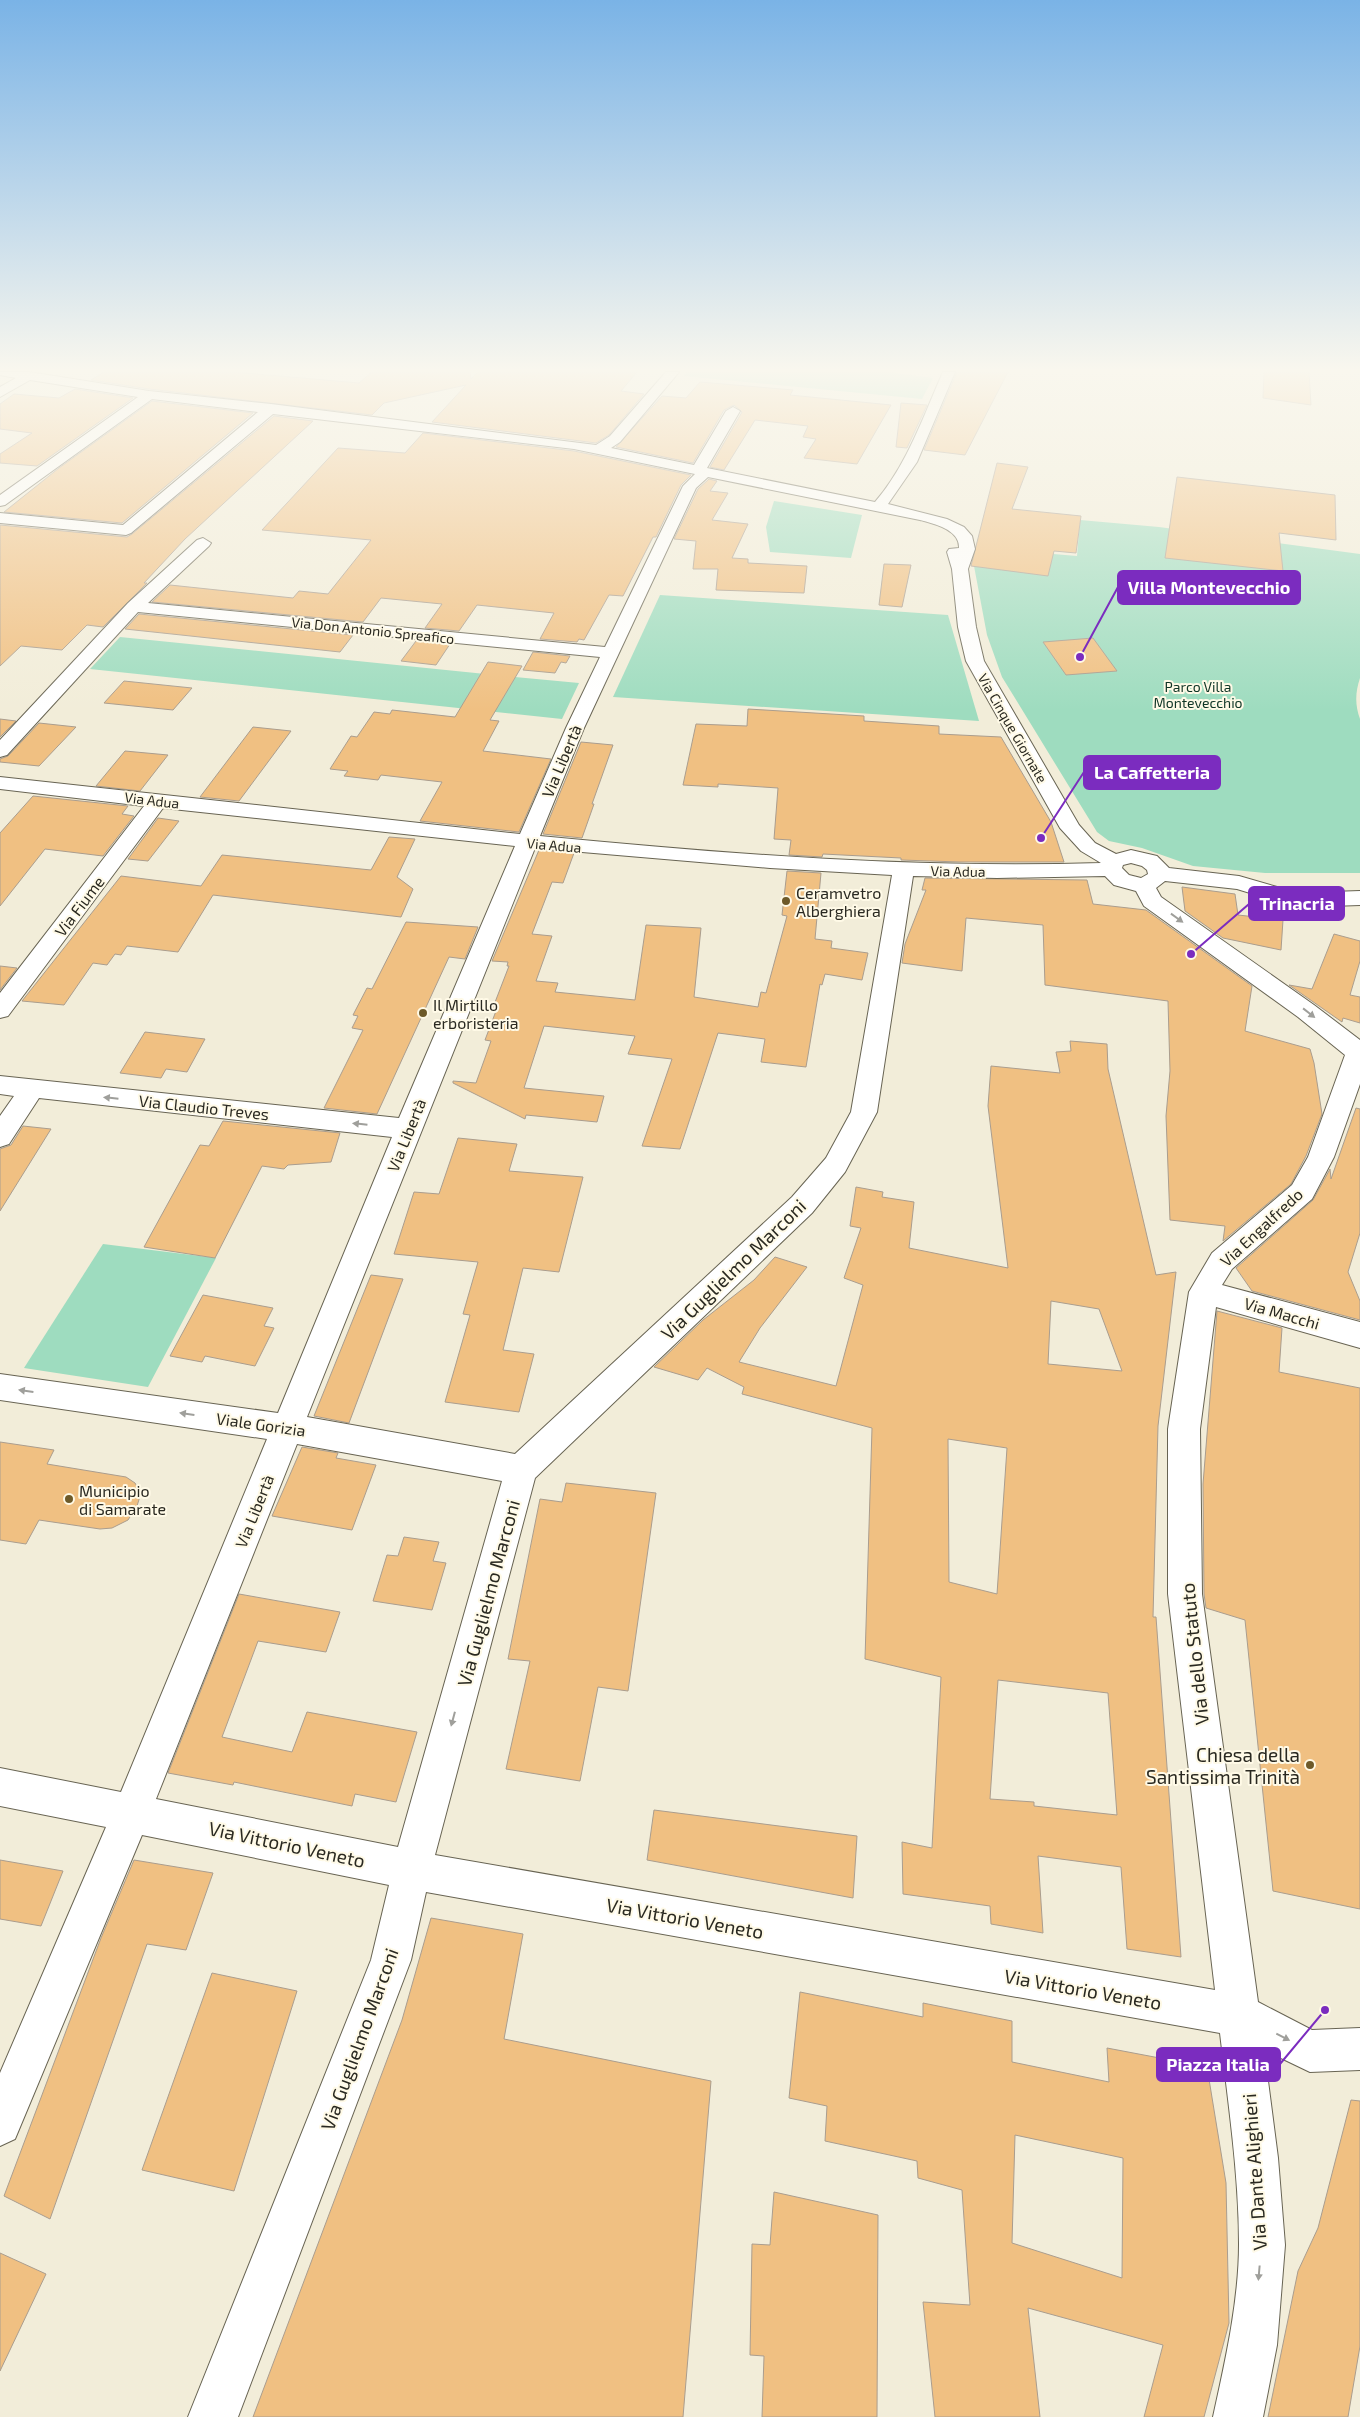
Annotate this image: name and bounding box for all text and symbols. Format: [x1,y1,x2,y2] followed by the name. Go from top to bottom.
[1118,571,1300,604] callout: Villa Montevecchio
[1128,576,1290,598] text: Villa Montevecchio
[291,613,455,647] street label: Via Don Antonio Spreafico
[975,670,1051,786] street label: Via Cinque Giornate
[1153,678,1243,711] park label: Parco Villa Montevecchio
[537,722,585,800] street label: Via Libertà
[1084,756,1220,789] callout: La Caffetteria
[1094,761,1210,783] text: La Caffetteria
[124,788,180,812] street label: Via Adua
[526,834,582,856] street label: Via Adua
[930,862,986,880] street label: Via Adua
[50,872,108,940] street label: Via Fiume
[796,883,881,920] place label: Ceramvetro Alberghiera
[1249,887,1344,920] callout: Trinacria
[1259,892,1335,914] text: Trinacria
[780,895,792,907] marker: Ceramvetro Alberghiera
[1170,913,1184,923] one-way arrow
[433,995,519,1032] place label: Il Mirtillo erboristeria
[417,1007,429,1019] marker: Il Mirtillo erboristeria
[1302,1008,1315,1019] one-way arrow
[138,1091,270,1123] street label: Via Claudio Treves
[103,1094,119,1102] one-way arrow
[383,1096,429,1174] street label: Via Libertà
[352,1119,368,1127] one-way arrow
[1216,1184,1306,1270] street label: Via Engalfredo
[656,1194,810,1344] street label: Via Guglielmo Marconi
[1242,1293,1322,1333] street label: Via Macchi
[18,1387,34,1395] one-way arrow
[215,1408,307,1440] street label: Viale Gorizia
[179,1409,195,1417] one-way arrow
[231,1472,277,1550] street label: Via Libertà
[79,1481,166,1518] place label: Municipio di Samarate
[63,1493,75,1505] marker: Municipio di Samarate
[452,1497,524,1689] street label: Via Guglielmo Marconi
[1175,1582,1213,1726] street label: Via dello Statuto
[449,1712,457,1727] one-way arrow
[1146,1743,1300,1788] place label: Chiesa della Santissima Trinità
[1304,1759,1316,1771] marker: Chiesa della Santissima Trinità
[207,1816,367,1872] street label: Via Vittorio Veneto
[605,1893,765,1943] street label: Via Vittorio Veneto
[315,1945,403,2133] street label: Via Guglielmo Marconi
[1003,1964,1163,2014] street label: Via Vittorio Veneto
[1276,2033,1290,2041] one-way arrow
[1157,2048,1280,2081] callout: Piazza Italia
[1166,2053,1270,2075] text: Piazza Italia
[1237,2093,1271,2251] street label: Via Dante Alighieri
[1255,2265,1263,2281] one-way arrow

